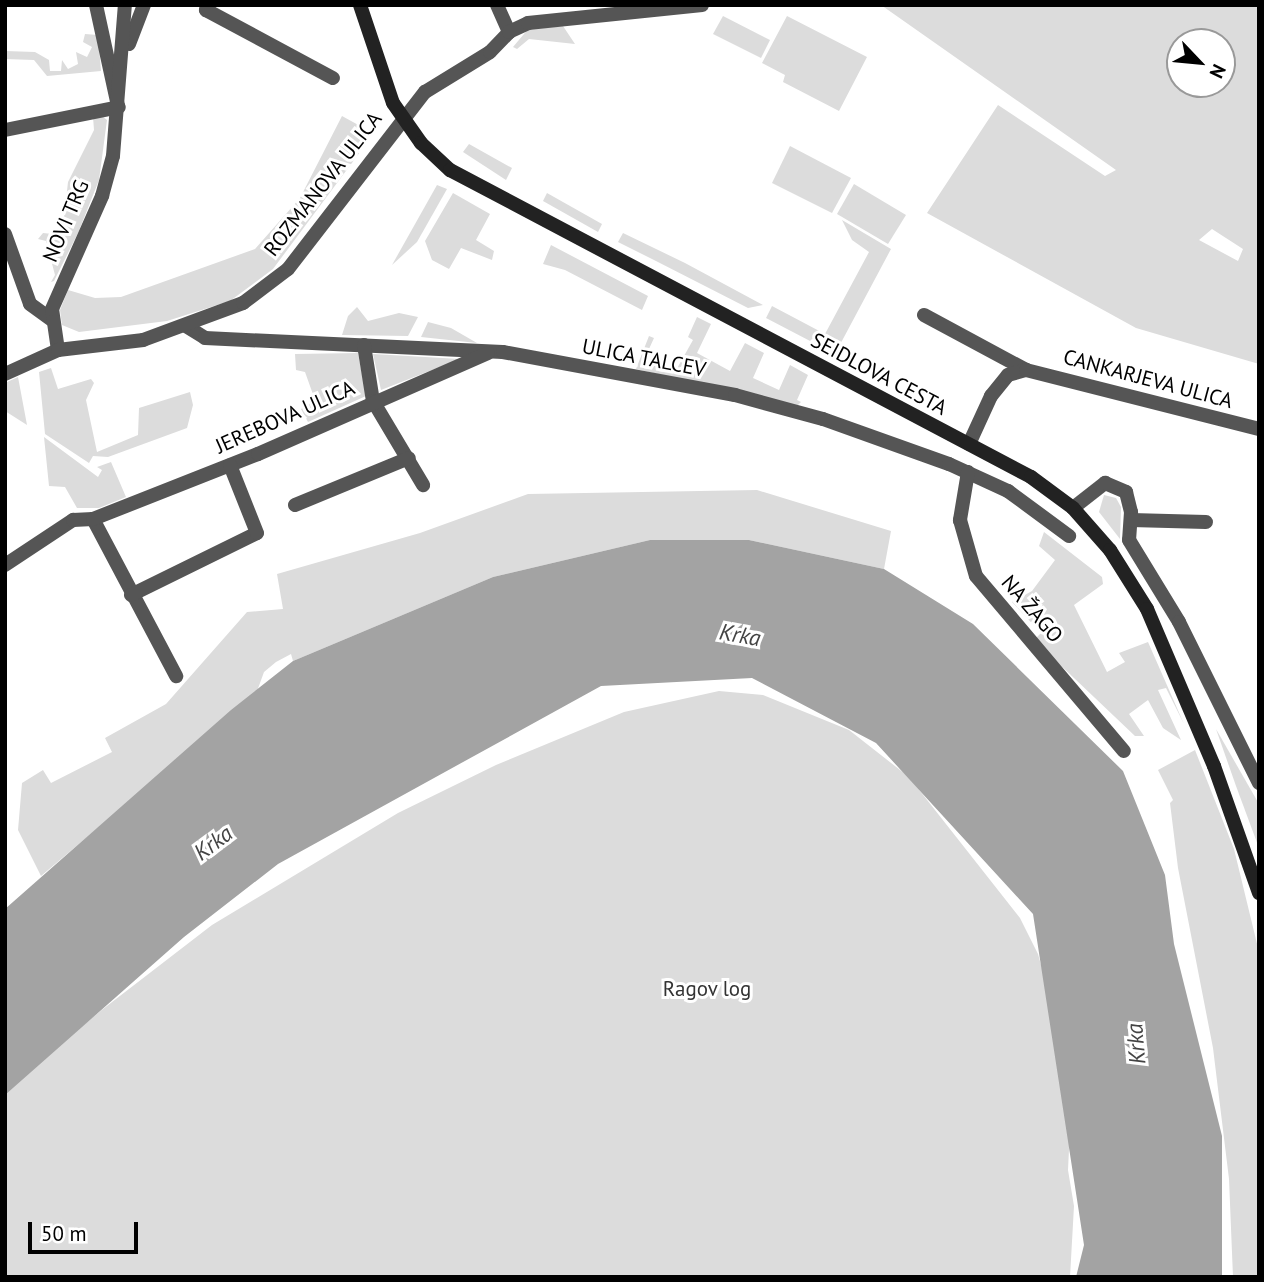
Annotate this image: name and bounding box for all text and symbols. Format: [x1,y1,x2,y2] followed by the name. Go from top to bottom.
[1166,28,1236,98] north arrow
[1205,60,1232,82] text: N
[259,107,387,261] street label: ROZMANOVA ULICA
[37,176,95,266] street label: NOVI TRG
[806,327,952,421] street label: SEIDLOVA CESTA
[579,334,709,382] street label: ULICA TALCEV
[1060,344,1236,414] street label: CANKARJEVA ULICA
[211,375,359,459] street label: JEREBOVA ULICA
[996,570,1068,648] street label: NA ŽAGO
[717,618,763,652] water label: Krka
[188,820,238,866] water label: Krka
[662,976,752,1002] park label: Ragov log
[1120,1022,1152,1066] water label: Krka
[32,1208,142,1252] scale bar
[41,1220,87,1247] text: 50 m

